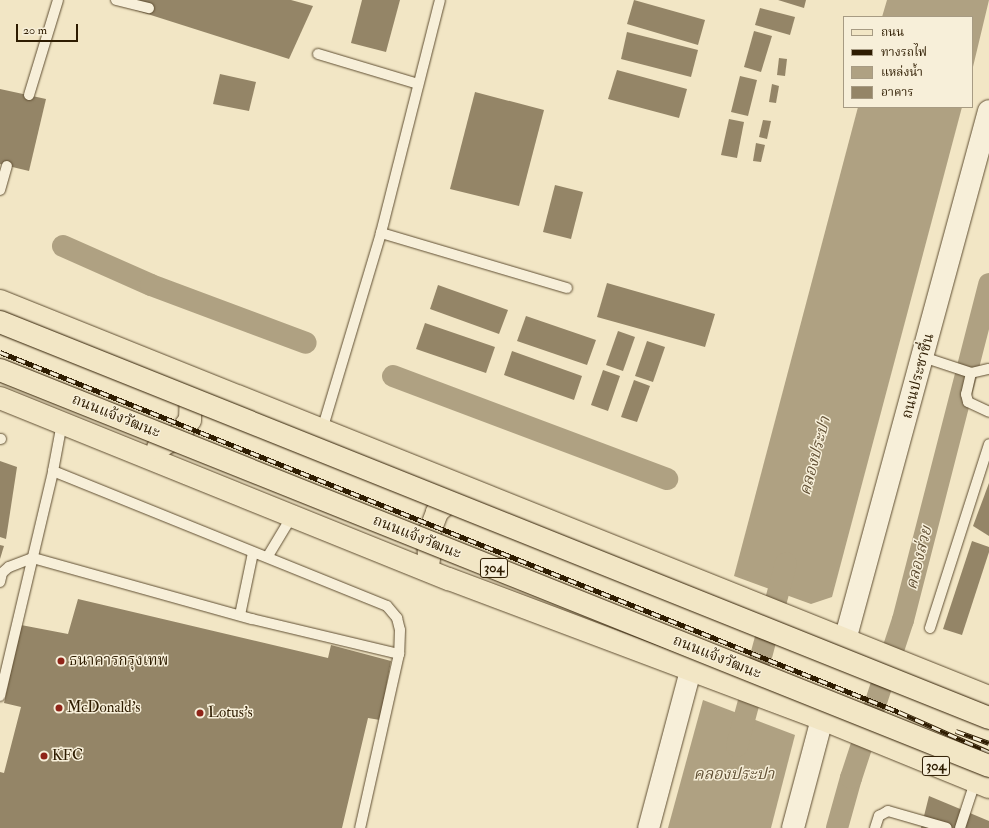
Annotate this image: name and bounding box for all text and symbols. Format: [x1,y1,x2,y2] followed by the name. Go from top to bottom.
[18,16,80,42] scale bar
[843,16,973,108] legend
[23,23,47,38] text: 20 m
[881,25,904,40] text: ถนน
[881,45,927,60] text: ทางรถไฟ
[881,65,923,80] text: แหล่งน้ำ
[881,85,913,100] text: อาคาร
[898,331,938,421] street label: ถนนประชาชื่น
[69,390,163,442] street label: ถนนแจ้งวัฒนะ
[795,414,835,498] water label: คลองประปา
[370,511,464,563] street label: ถนนแจ้งวัฒนะ
[902,524,936,592] water label: คลองส่วย
[479,556,509,580] road number: 304
[670,631,764,683] street label: ถนนแจ้งวัฒนะ
[69,652,168,670] place label: ธนาคารกรุงเทพ
[56,656,66,666] marker: ธนาคารกรุงเทพ
[67,699,140,717] place label: McDonald's
[54,703,64,713] marker: McDonald's
[208,704,253,722] place label: Lotus's
[195,708,205,718] marker: Lotus's
[52,747,83,765] place label: KFC
[39,751,49,761] marker: KFC
[921,754,951,778] road number: 304
[694,764,774,784] water label: คลองประปา

